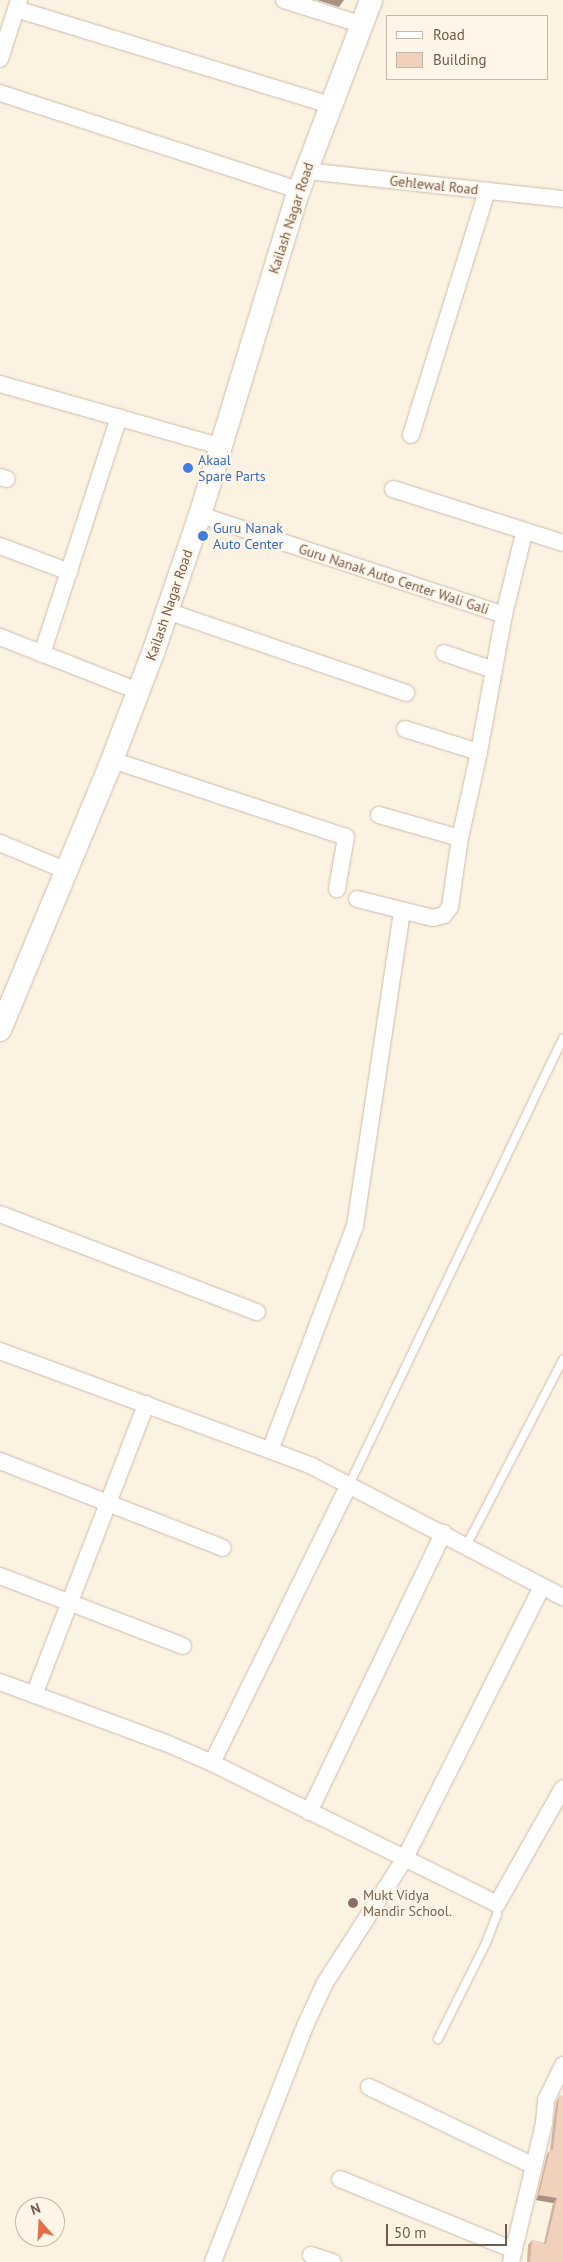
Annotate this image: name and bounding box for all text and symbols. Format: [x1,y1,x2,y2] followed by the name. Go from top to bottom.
[386,15,548,80] legend
[433,25,465,44] text: Road
[433,50,487,69] text: Building
[265,160,317,276] street label: Kailash Nagar Road
[389,172,479,198] street label: Gehlewal Road
[198,452,266,484] place label: Akaal Spare Parts
[182,462,194,474] marker: Akaal Spare Parts
[213,520,283,552] place label: Guru Nanak Auto Center
[197,530,209,542] marker: Guru Nanak Auto Center
[296,540,492,618] street label: Guru Nanak Auto Center Wali Gali
[142,547,196,663] street label: Kailash Nagar Road
[363,1887,452,1920] place label: Mukt Vidya Mandir School.
[347,1897,359,1909] marker: Mukt Vidya Mandir School.
[15,2197,65,2247] north arrow
[28,2199,43,2219] text: N
[388,2214,509,2246] scale bar
[394,2223,427,2242] text: 50 m

